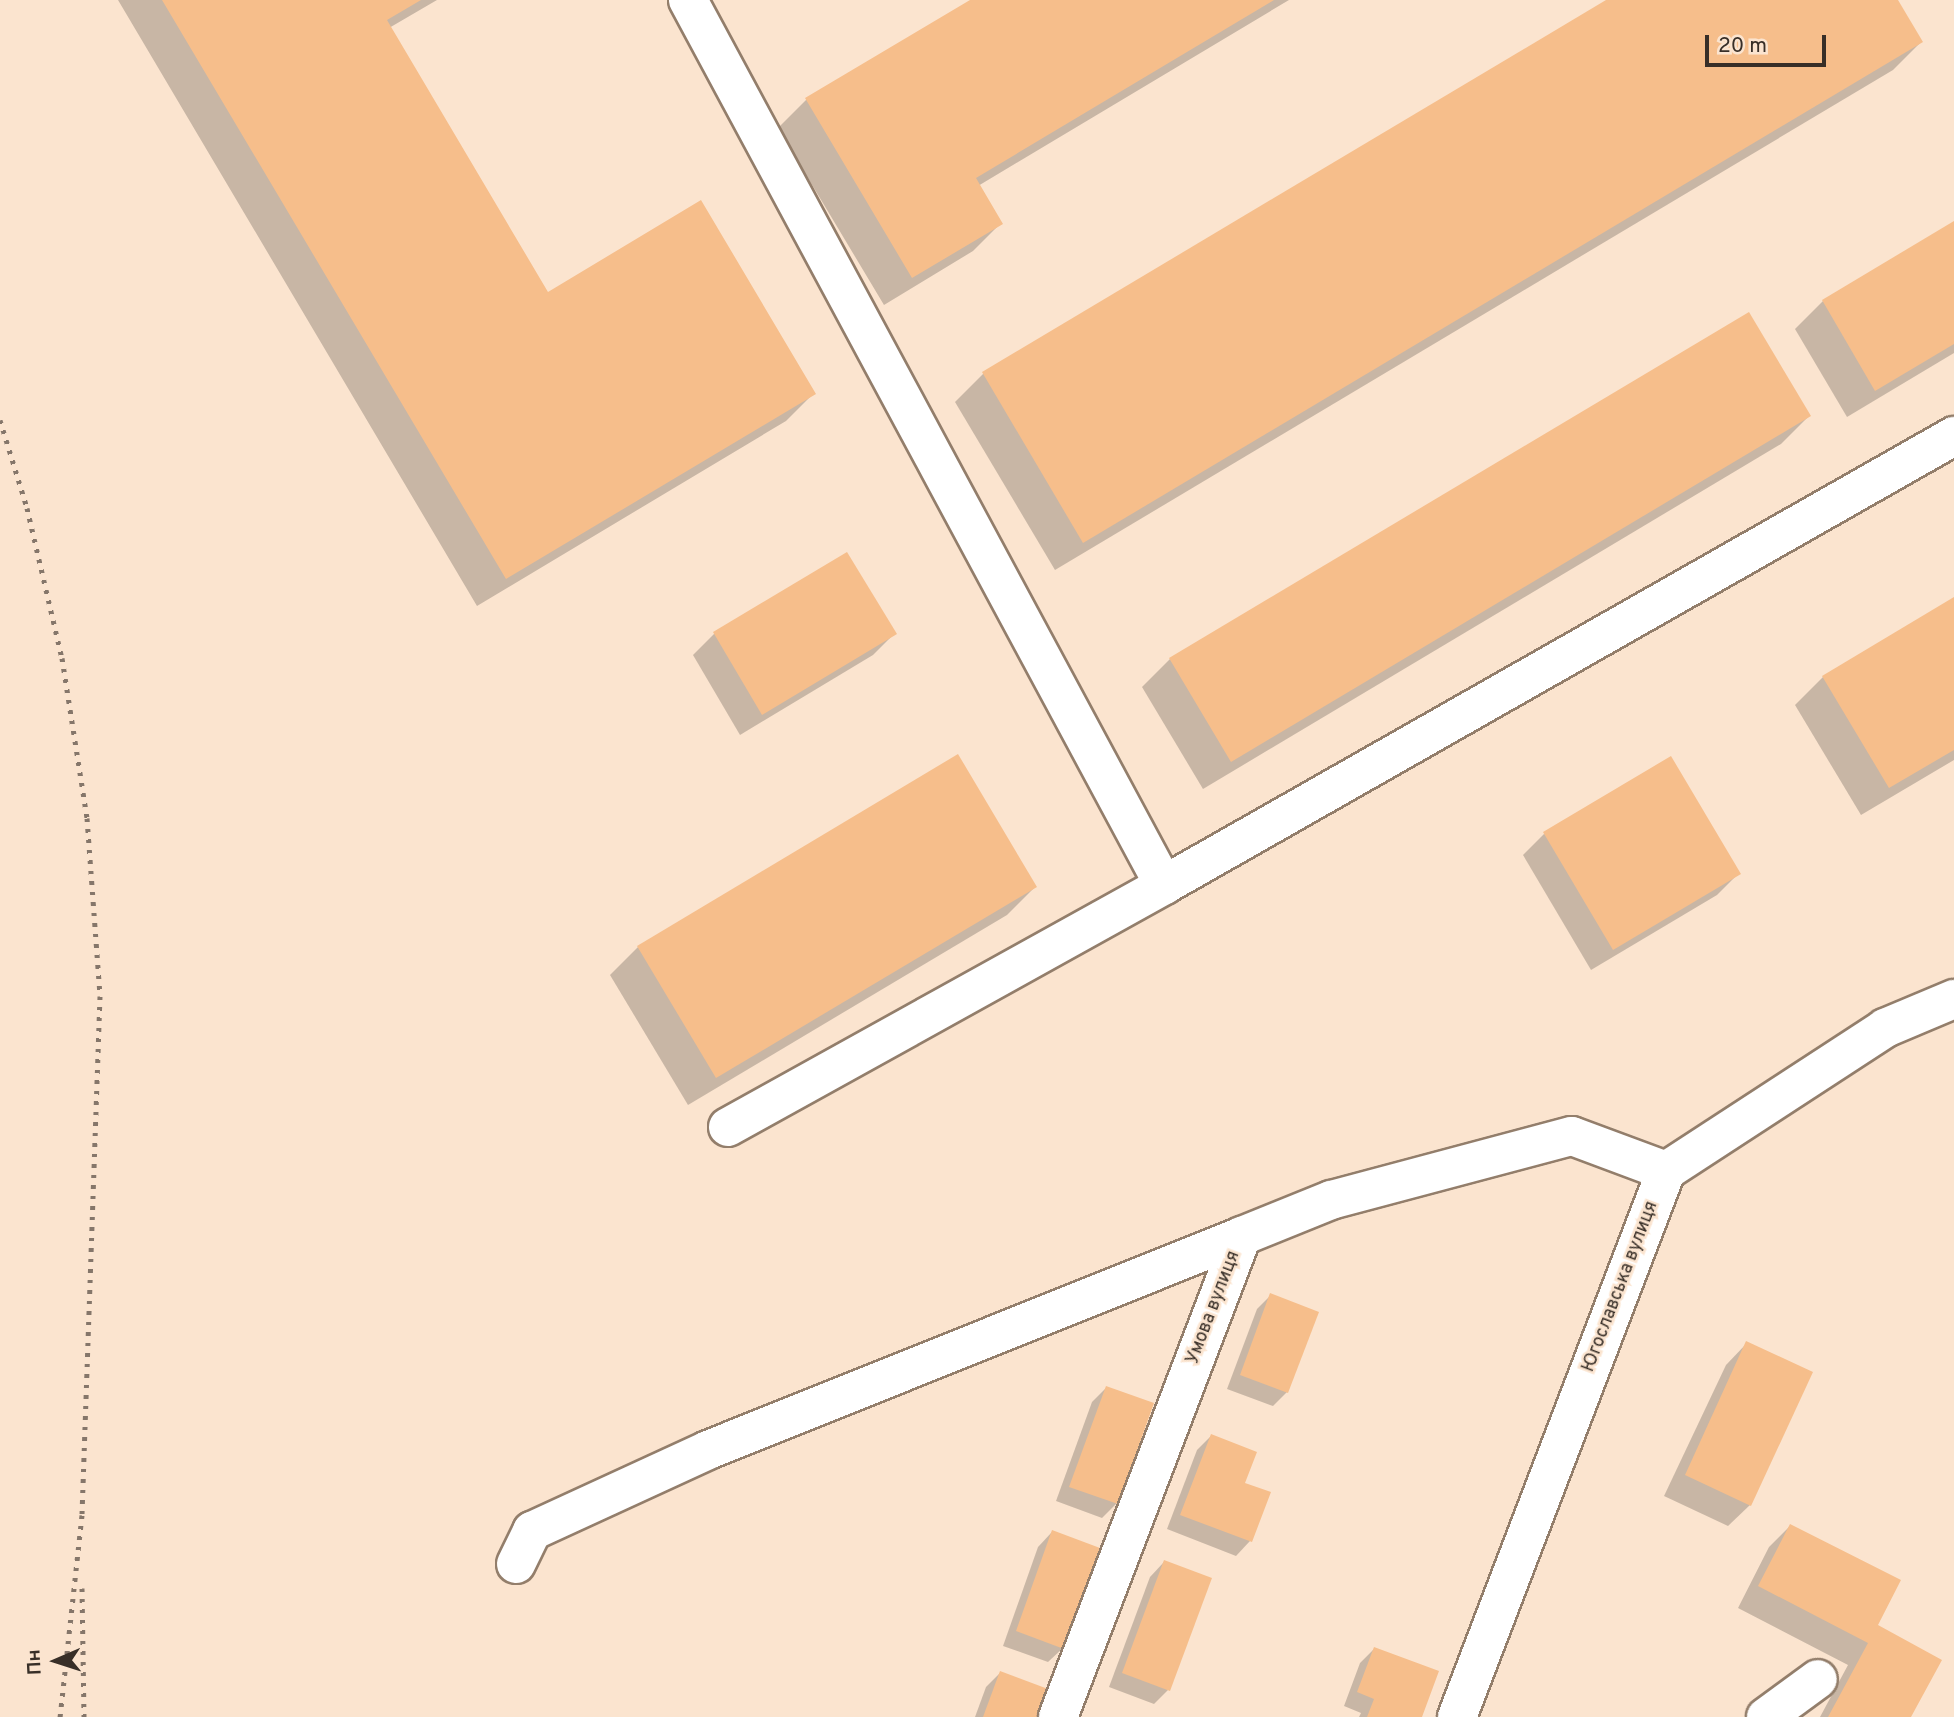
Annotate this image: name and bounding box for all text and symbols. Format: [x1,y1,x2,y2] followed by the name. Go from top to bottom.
[1709,21,1830,65] scale bar
[1718,33,1767,60] text: 20 m
[1578,1199,1664,1375] street label: Югославська вулиця
[1183,1248,1245,1368] street label: Умова вулиця
[21,1626,91,1696] north arrow
[22,1649,48,1676] text: Пн

